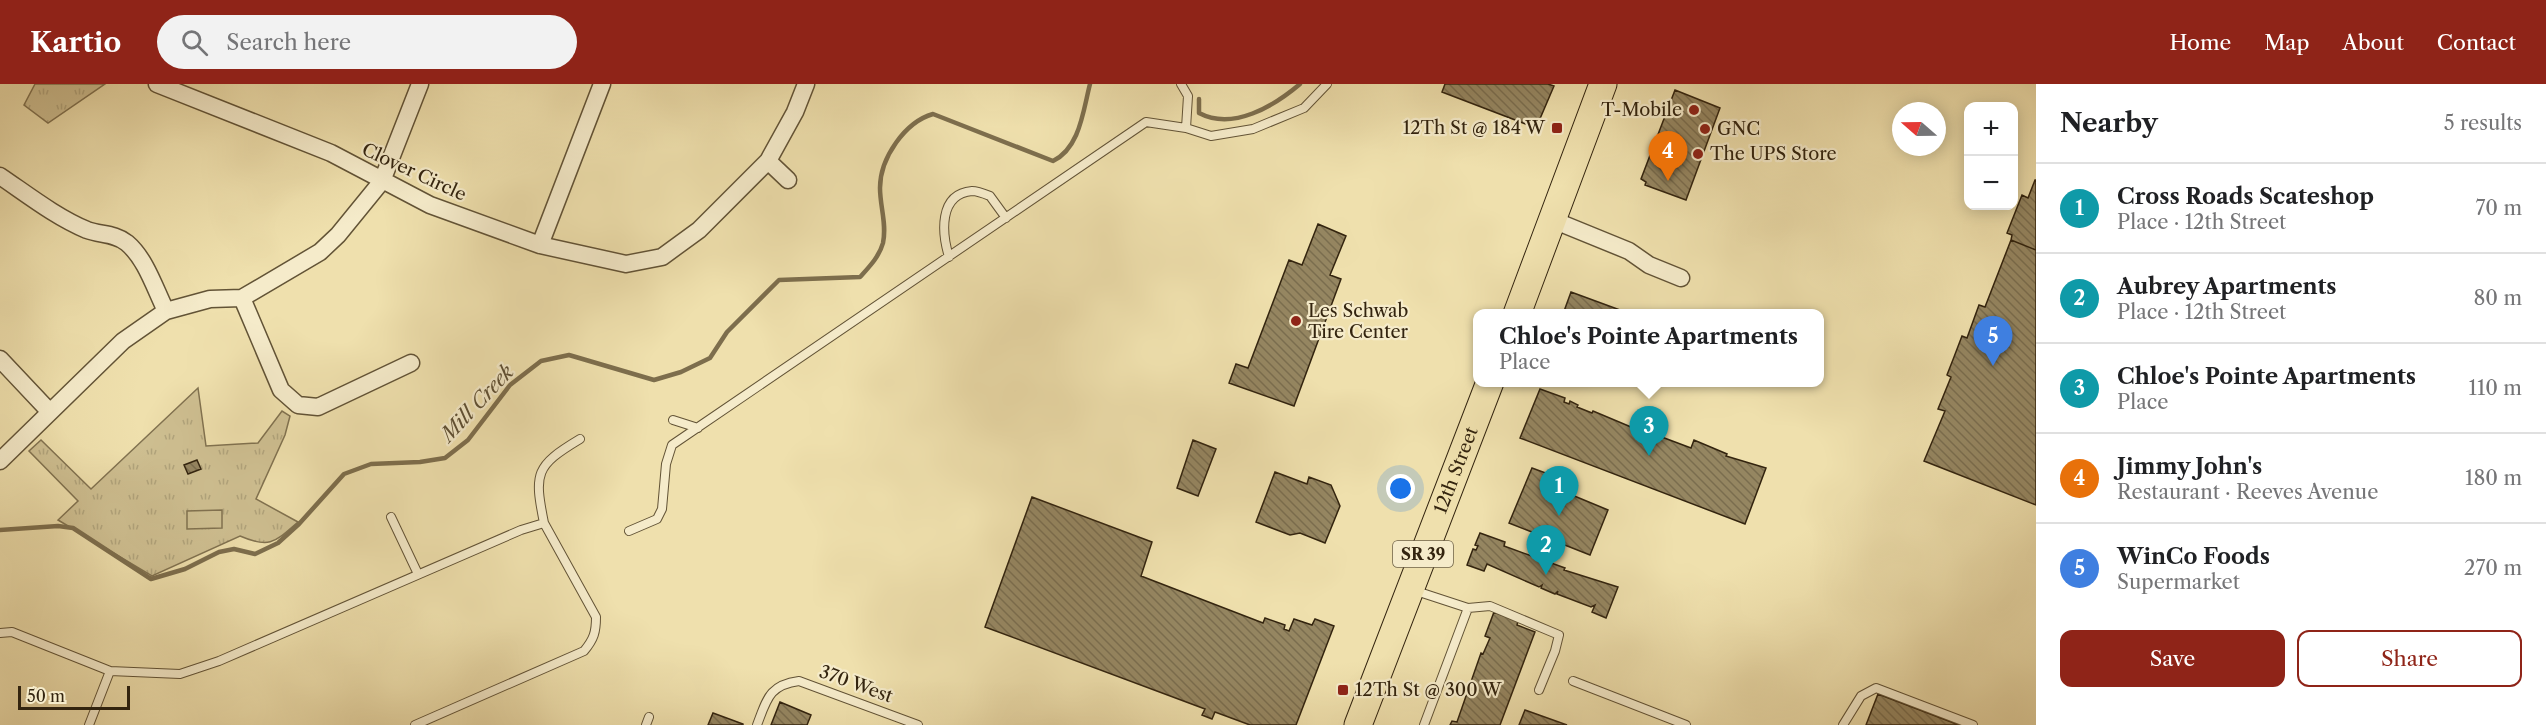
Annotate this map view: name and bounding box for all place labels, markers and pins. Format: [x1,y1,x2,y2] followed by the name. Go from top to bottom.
[1601,99,1682,121] place label: T-Mobile
[1687,103,1701,117] marker: T-Mobile
[1403,117,1546,139] place label: 12Th St @ 184 W
[1717,118,1760,140] place label: GNC
[1550,121,1564,135] marker: 12Th St @ 184 W
[1698,122,1712,136] marker: GNC
[1648,132,1688,181] pin: 4
[1710,143,1837,165] place label: The UPS Store
[1691,147,1705,161] marker: The UPS Store
[1308,300,1409,343] place label: Les Schwab Tire Center
[1289,314,1303,328] marker: Les Schwab Tire Center
[1974,316,2012,366] pin: 5
[1630,406,1668,456] pin: 3
[1540,466,1578,516] pin: 1
[1526,526,1566,575] pin: 2
[1355,679,1503,701] place label: 12Th St @ 300 W
[1336,683,1350,697] marker: 12Th St @ 300 W

